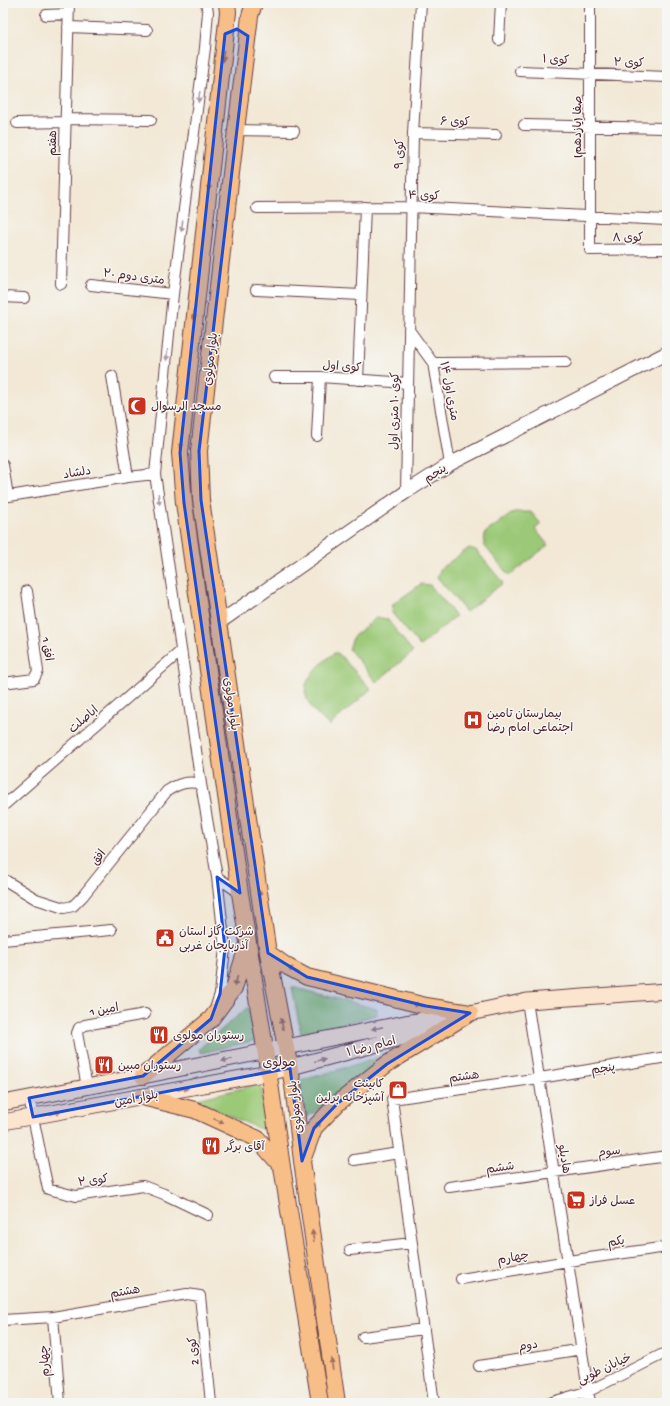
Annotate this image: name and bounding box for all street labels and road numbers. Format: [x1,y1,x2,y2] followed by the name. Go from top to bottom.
[542,53,570,69] street label: کوی ۱
[613,56,644,72] street label: کوی ۲
[572,96,586,158] street label: صفا (یازدهم)
[440,115,470,130] street label: کوی ۶
[47,130,61,156] street label: هفتم
[394,139,408,169] street label: کوی ۹
[408,189,440,205] street label: کوی ۴
[612,232,644,246] street label: کوی ۸
[102,267,165,289] street label: ۲۰ متری دوم
[202,332,222,387] street label: بلوار مولوی
[322,360,362,376] street label: کوی اول
[435,360,461,422] street label: ۱۴ متری اول
[388,372,404,450] street label: کوی ۱۰ متری اول
[422,462,450,487] street label: پنجم
[62,465,92,483] street label: دلشاد
[37,635,55,662] street label: افق 1
[219,677,241,732] street label: بلوار مولوی
[67,704,102,737] street label: اباصلت
[89,847,110,869] street label: افق
[88,1002,120,1021] street label: امین 1
[345,1035,398,1061] street label: امام رضا ۱
[590,1061,616,1079] street label: پنجم
[448,1069,481,1087] street label: هشتم
[287,1079,307,1134] street label: بلوار مولوی
[113,1089,160,1111] street label: بلوار امین
[554,1143,572,1175] street label: هادیلو
[597,1144,622,1161] street label: سوم
[485,1160,515,1178] street label: ششم
[77,1173,109,1191] street label: کوی ۲
[607,1235,626,1251] street label: یکم
[497,1249,530,1269] street label: چهارم
[109,1283,142,1303] street label: هشتم
[187,1336,203,1366] street label: کوی 2
[518,1339,539,1355] street label: دوم
[38,1345,54,1377] street label: چهارم
[575,1350,634,1388] street label: خیابان طوبی

